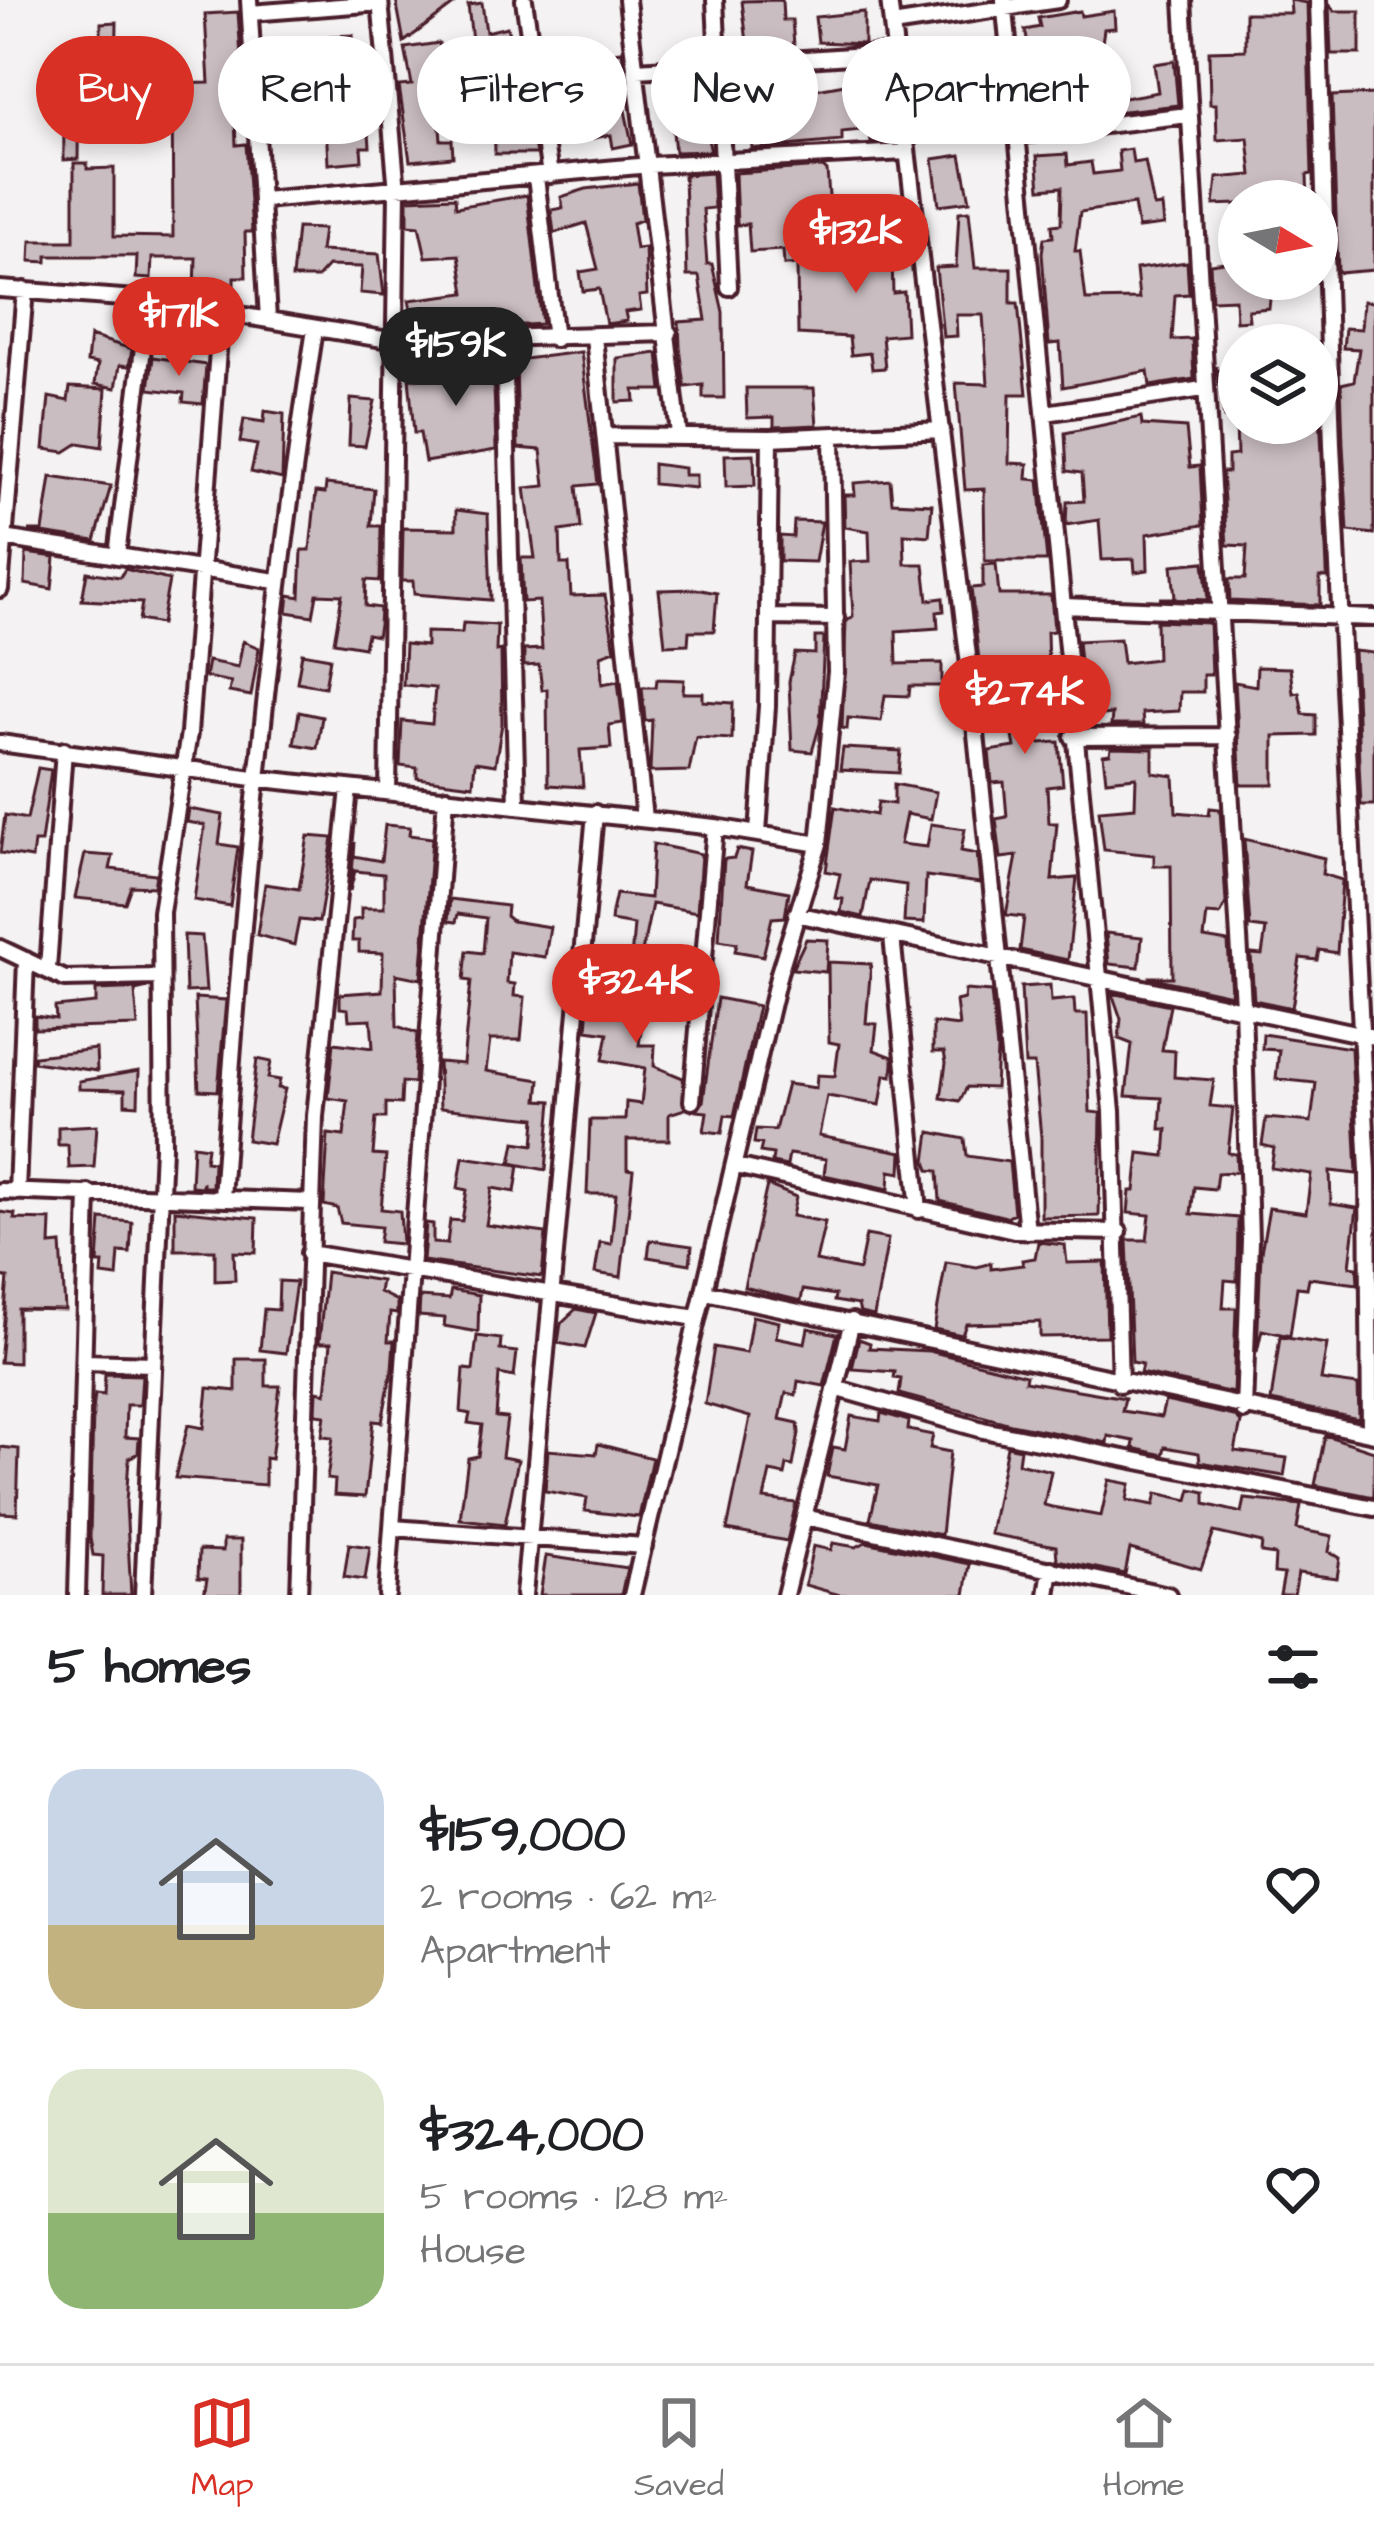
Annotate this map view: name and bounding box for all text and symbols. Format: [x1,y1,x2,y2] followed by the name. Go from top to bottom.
[36,36,194,144] chip: Buy
[218,36,393,144] chip: Rent
[417,36,627,144] chip: Filters
[651,36,818,144] chip: New
[842,36,1131,144] chip: Apartment
[1218,180,1338,300] north arrow
[1218,180,1338,444] map controls
[772,194,940,296] pin: $132K
[810,206,902,260] text: $132K
[95,277,263,379] pin: $171K
[139,289,219,343] text: $171K
[372,307,540,409] pin: $159K
[406,319,506,373] text: $159K
[1218,324,1338,444] button: layers
[941,655,1109,757] pin: $274K
[966,667,1084,721] text: $274K
[552,944,720,1046] pin: $324K
[579,956,693,1010] text: $324K
[48,1632,251,1703] text: 5 homes
[1260,1634,1326,1700] icon: filters
[420,1800,626,1871] text: $159,000
[144,1817,288,1961] icon: home
[1260,1856,1326,1922] icon: heart
[420,1871,717,1925] text: 2 rooms · 62 m²
[420,1925,611,1979] text: Apartment
[420,2100,644,2171] text: $324,000
[144,2117,288,2261] icon: home
[1260,2156,1326,2222] icon: heart
[420,2171,728,2225] text: 5 rooms · 128 m²
[420,2225,526,2279] text: House
[189,2390,255,2508] tab: Map
[634,2390,724,2508] tab: Saved
[1103,2390,1185,2508] tab: Home

